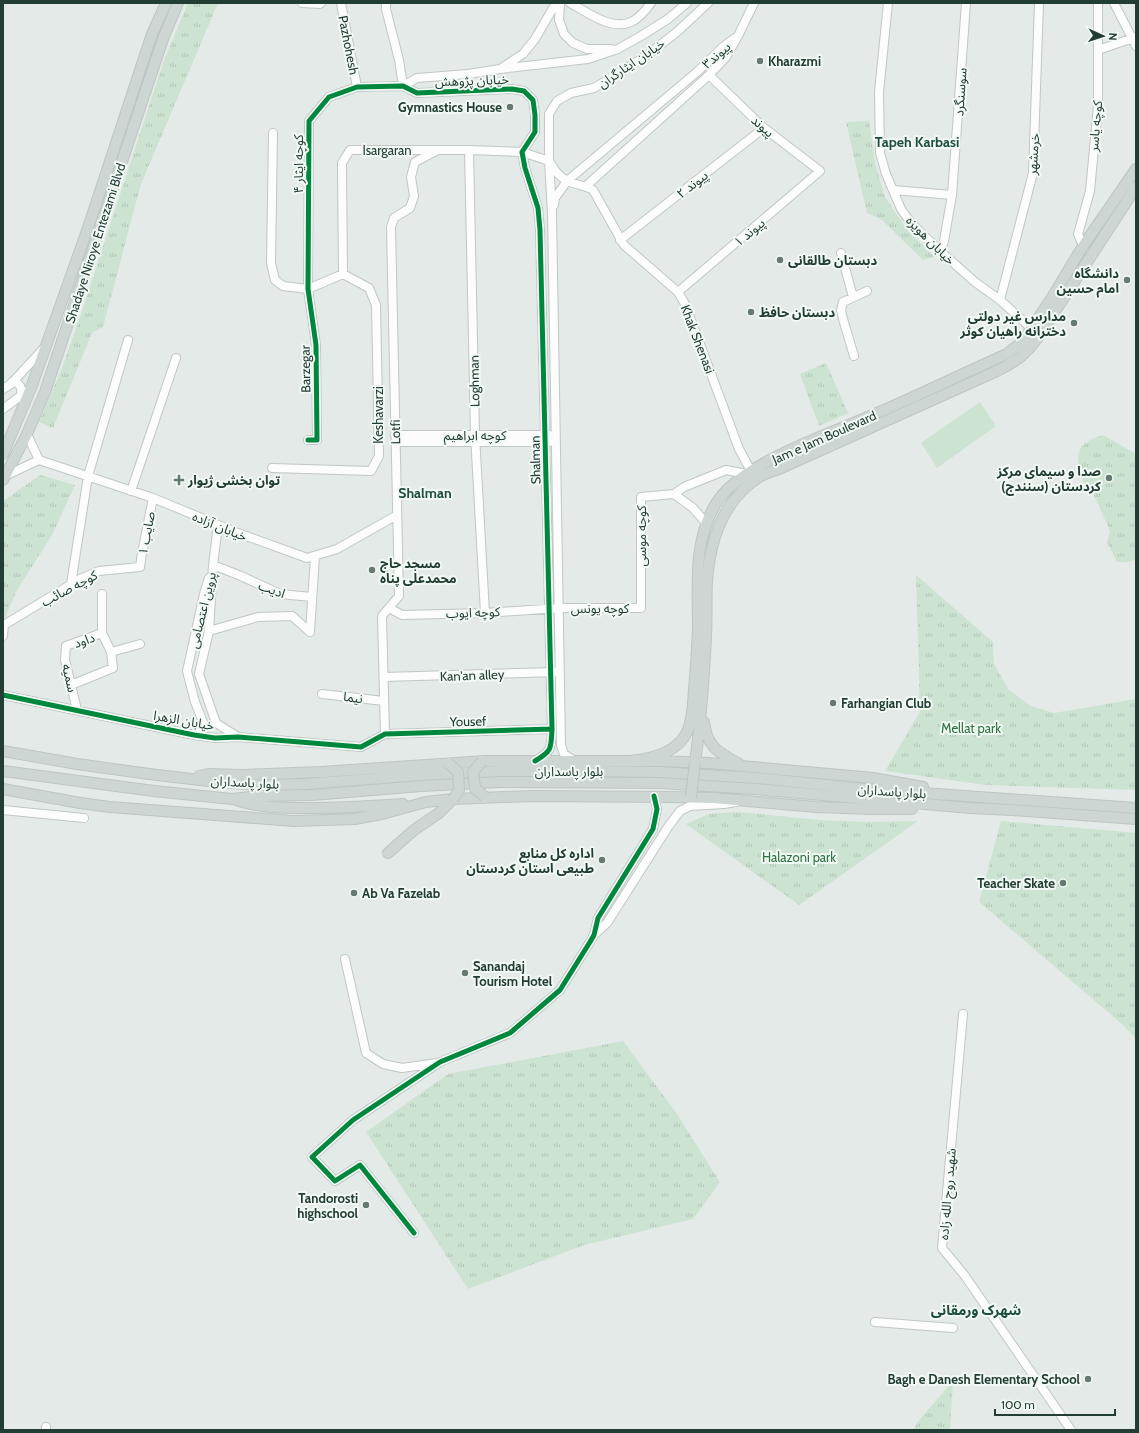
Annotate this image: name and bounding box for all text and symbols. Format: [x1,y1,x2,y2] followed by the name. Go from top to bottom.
[335,14,363,76] street label: Pazhohesh
[1083,16,1123,56] north arrow
[1106,32,1120,41] text: N
[594,35,668,92] street label: خیابان ایثارگران
[698,38,735,73] street label: پیوند۳
[768,53,821,69] place label: Kharazmi
[755,56,765,66] marker: Kharazmi
[950,67,970,117] street label: سوسنگرد
[435,71,510,91] street label: خیابان پژوهش
[398,99,502,115] place label: Gymnastics House
[1085,99,1107,153] street label: کوچه یاسر
[505,102,515,112] marker: Gymnastics House
[747,112,778,142] street label: پیوند
[1023,132,1043,177] street label: خرمشهر
[875,133,959,151] district label: Tapeh Karbasi
[290,134,308,194] street label: کوچه ایثار ۴
[362,142,412,158] street label: Isargaran
[61,161,129,325] street label: Shadaye Niroye Entezami Blvd
[673,167,712,203] street label: پیوند ۲
[902,212,959,269] street label: خیابان هویزه
[730,214,769,251] street label: پیوند ۱
[788,252,877,268] place label: دبستان طالقانی
[775,255,785,265] marker: دبستان طالقانی
[1056,265,1119,298] place label: دانشگاه امام حسین
[1122,275,1132,285] marker: دانشگاه امام حسین
[678,302,718,376] street label: Khak Shenasi
[759,304,835,320] place label: دبستان حافظ
[746,307,756,317] marker: دبستان حافظ
[959,308,1066,339] place label: مدارس غیر دولتی دخترانه راهیان کوثر
[1069,318,1079,328] marker: مدارس غیر دولتی دخترانه راهیان کوثر
[297,344,313,393] street label: Barzegar
[466,355,482,407] street label: Loghman
[370,386,386,444] street label: Keshavarzi
[769,407,878,468] street label: Jam e Jam Boulevard
[387,419,403,445] street label: Lotfi
[444,427,507,446] street label: کوچه ابراهیم
[527,435,543,485] street label: Shalman
[996,463,1101,496] place label: صدا و سیمای مرکز کردستان (سنندج)
[187,472,280,488] place label: توان بخشی ژیوار
[1104,473,1114,483] marker: صدا و سیمای مرکز کردستان (سنندج)
[173,474,185,486] marker: توان بخشی ژیوار
[398,484,452,502] district label: Shalman
[633,505,651,567] street label: کوچه موسی
[190,508,250,545] street label: خیابان آزاده
[134,510,158,556] street label: صایب ۱
[380,555,457,587] place label: مسجد حاج محمدعلی پناه
[367,565,377,575] marker: مسجد حاج محمدعلی پناه
[38,566,101,611] street label: کوچه صائب
[185,570,221,650] street label: پروین اعتصامی
[256,577,288,601] street label: ادیب
[571,600,630,618] street label: کوچه یونس
[446,603,501,623] street label: کوچه ایوب
[71,629,97,651] street label: داود
[59,662,81,694] street label: سمیه
[439,666,505,684] street label: Kan'an alley
[342,688,364,706] street label: نیما
[841,695,932,711] place label: Farhangian Club
[828,698,838,708] marker: Farhangian Club
[152,707,216,734] street label: خیابان الزهرا
[449,713,487,729] street label: Yousef
[941,720,1001,736] park label: Mellat park
[535,763,603,781] street label: بلوار پاسداران
[210,772,280,794] street label: بلوار پاسداران
[857,781,927,803] street label: بلوار پاسداران
[466,845,594,876] place label: اداره کل منابع طبیعی استان کردستان
[762,849,836,865] park label: Halazoni park
[597,855,607,865] marker: اداره کل منابع طبیعی استان کردستان
[977,875,1055,891] place label: Teacher Skate
[1058,878,1068,888] marker: Teacher Skate
[362,885,441,901] place label: Ab Va Fazelab
[349,888,359,898] marker: Ab Va Fazelab
[473,958,553,989] place label: Sanandaj Tourism Hotel
[460,968,470,978] marker: Sanandaj Tourism Hotel
[935,1148,962,1241] street label: شهید روح الله زاده
[297,1190,359,1221] place label: Tandorosti highschool
[361,1200,371,1210] marker: Tandorosti highschool
[931,1301,1021,1319] district label: شهرک ورمقانی
[887,1371,1081,1387] place label: Bagh e Danesh Elementary School
[1083,1374,1093,1384] marker: Bagh e Danesh Elementary School
[995,1391,1115,1417] scale bar
[1001,1397,1035,1412] text: 100 m

